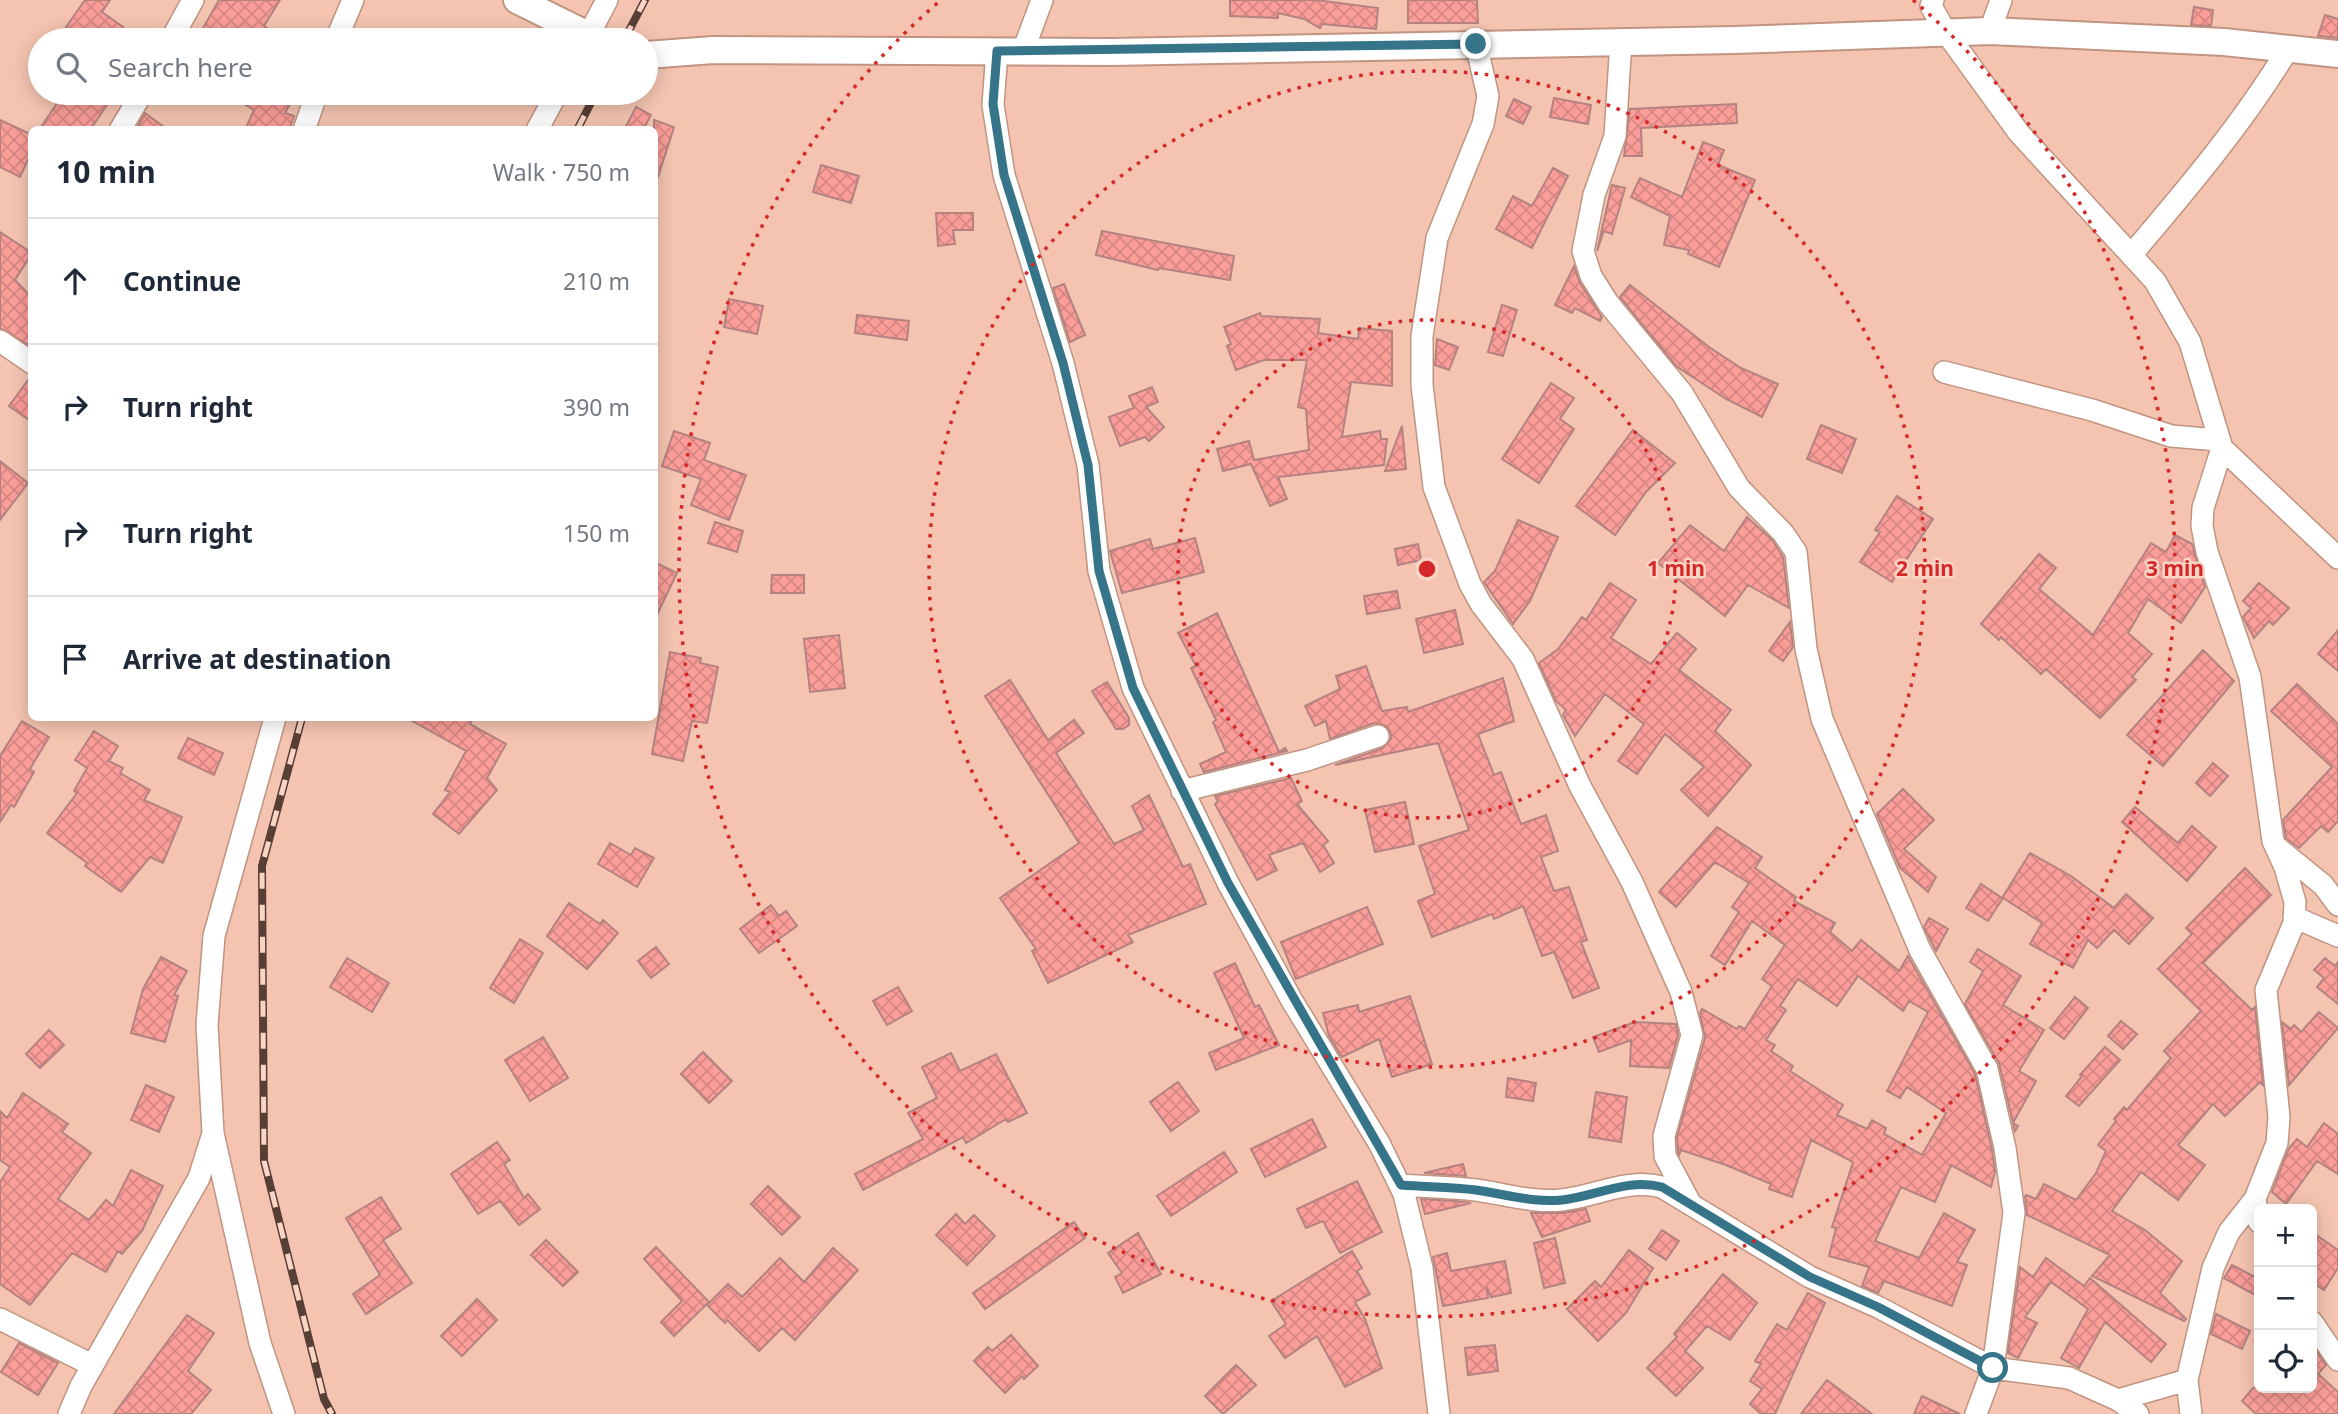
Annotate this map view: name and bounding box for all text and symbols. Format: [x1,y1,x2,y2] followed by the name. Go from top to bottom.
[28,28,658,105] search box
[1460,28,1491,59] route end
[52,48,90,86] icon: search
[108,49,253,85] text: Search here
[56,151,156,192] text: 10 min
[493,156,630,188] text: Walk · 750 m
[56,262,94,300] icon: ahead
[123,263,241,299] text: Continue
[563,265,630,297] text: 210 m
[56,388,94,426] icon: right
[123,389,253,425] text: Turn right
[563,391,630,423] text: 390 m
[56,514,94,552] icon: right
[123,515,253,551] text: Turn right
[563,517,630,549] text: 150 m
[1647,554,1705,582] text: 1 min
[1896,554,1954,582] text: 2 min
[2146,554,2204,582] text: 3 min
[1415,557,1439,581] centre of rings
[56,640,94,678] icon: arrive
[123,641,392,677] text: Arrive at destination
[2254,1204,2317,1393] map controls
[2254,1204,2317,1267] button: +
[2254,1267,2317,1330] button: −
[2254,1330,2317,1393] button: locate
[1977,1352,2008,1383] route start

